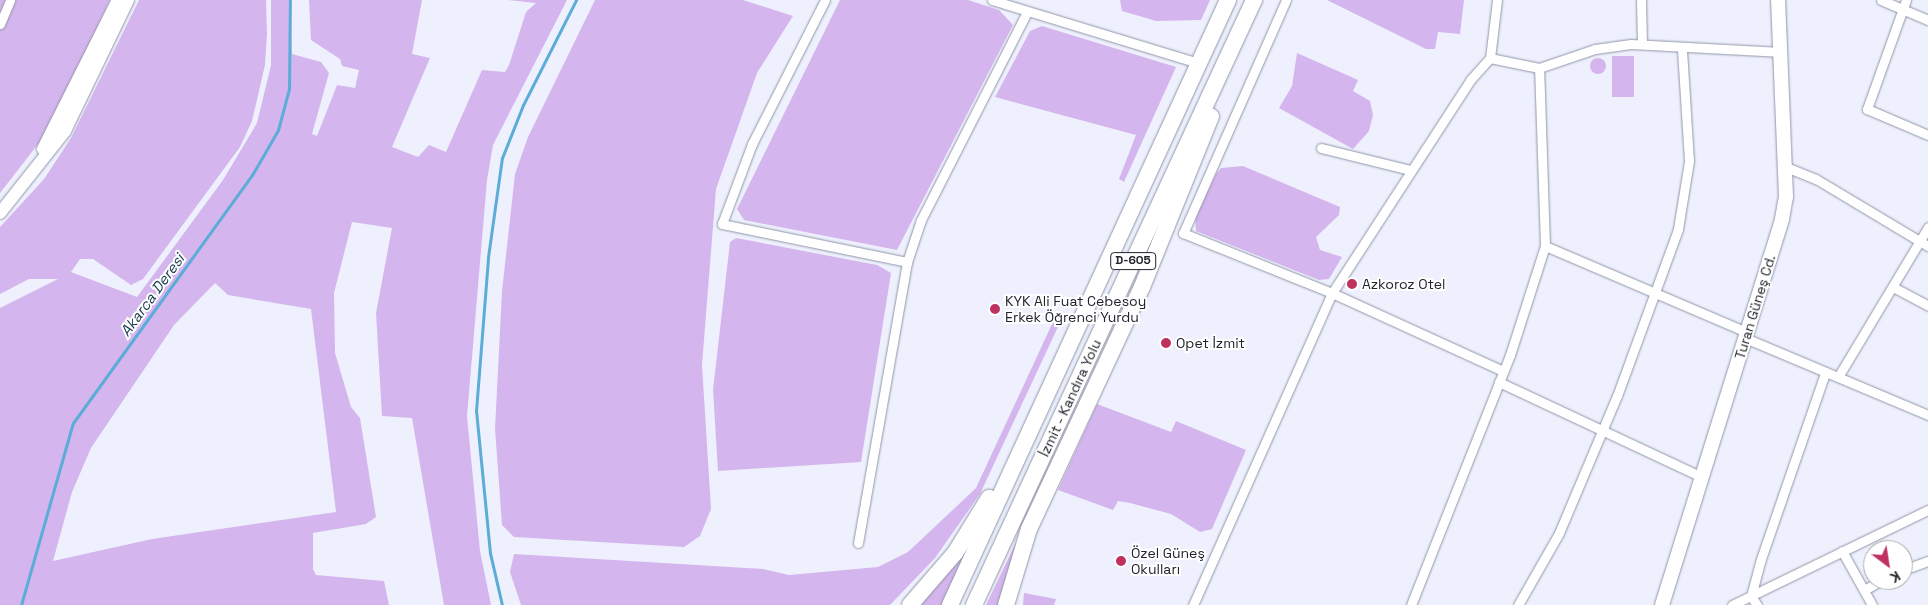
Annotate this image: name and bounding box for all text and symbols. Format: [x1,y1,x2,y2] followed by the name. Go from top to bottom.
[116,250,188,340] water label: Akarca Deresi
[1109,252,1157,270] road number: D-605
[1731,253,1779,361] street label: Turan Güneş Cd.
[1362,276,1446,292] place label: Azkoroz Otel
[1346,278,1358,290] marker: Azkoroz Otel
[1005,293,1146,326] place label: KYK Ali Fuat Cebesoy Erkek Öğrenci Yurdu
[989,303,1001,315] marker: KYK Ali Fuat Cebesoy Erkek Öğrenci Yurdu
[1176,335,1245,351] place label: Opet İzmit
[1035,336,1105,460] street label: İzmit - Kandıra Yolu
[1160,337,1172,349] marker: Opet İzmit
[1863,540,1913,590] north arrow
[1131,545,1205,578] place label: Özel Güneş Okulları
[1115,555,1127,567] marker: Özel Güneş Okulları
[1887,567,1904,587] text: K

